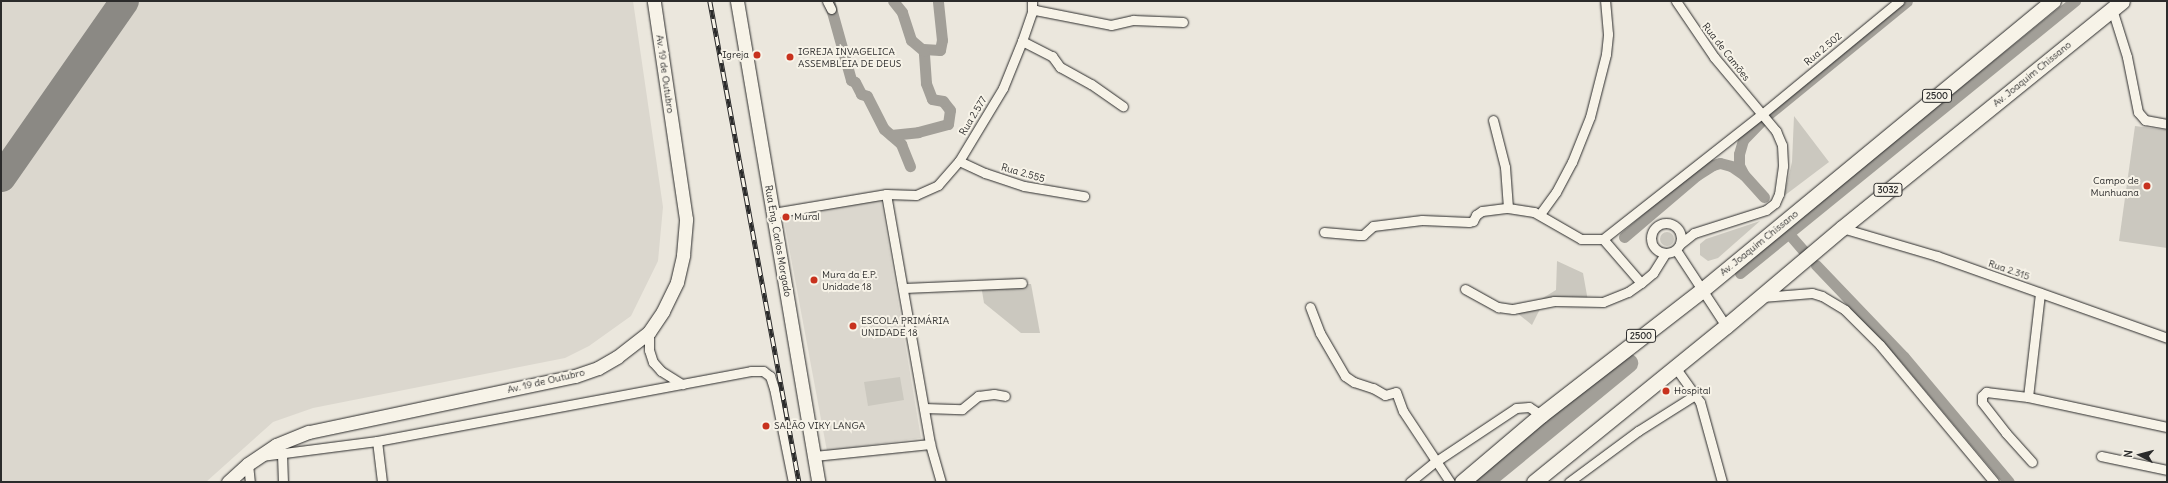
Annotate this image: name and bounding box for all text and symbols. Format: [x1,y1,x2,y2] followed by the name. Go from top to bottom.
[1700,21,1752,83] street label: Rua de Camões
[1802,30,1844,68] street label: Rua 2.502
[654,34,676,114] street label: Av. 19 de Outubro
[1990,39,2074,109] street label: Av. Joaquim Chissano
[798,45,901,68] place label: IGREJA INVAGELICA ASSEMBLEIA DE DEUS
[722,49,749,61] place label: Igreja
[752,50,762,60] marker: Igreja
[785,52,795,62] marker: IGREJA INVAGELICA ASSEMBLEIA DE DEUS
[1922,89,1952,103] road number: 2500
[957,94,989,138] street label: Rua 2.577
[1000,161,1046,185] street label: Rua 2.555
[2091,174,2139,198] place label: Campo de Munhuana
[2142,181,2152,191] marker: Campo de Munhuana
[1873,183,1903,197] road number: 3032
[762,184,794,298] street label: Rua Eng. Carlos Morgado
[1717,208,1801,278] street label: Av. Joaquim Chissano
[794,211,820,223] place label: Mural
[781,212,791,222] marker: Mural
[1987,257,2031,283] street label: Rua 2.315
[822,268,877,292] place label: Mura da E.P. Unidade 18
[809,275,819,285] marker: Mura da E.P. Unidade 18
[861,314,949,338] place label: ESCOLA PRIMÁRIA UNIDADE 18
[848,321,858,331] marker: ESCOLA PRIMÁRIA UNIDADE 18
[1626,329,1656,343] road number: 2500
[506,366,586,396] street label: Av. 19 de Outubro
[1674,385,1711,397] place label: Hospital
[1661,386,1671,396] marker: Hospital
[774,420,865,432] place label: SALÃO VIKY LANGA
[761,421,771,431] marker: SALÃO VIKY LANGA
[2120,435,2160,475] north arrow
[2121,449,2135,458] text: N

